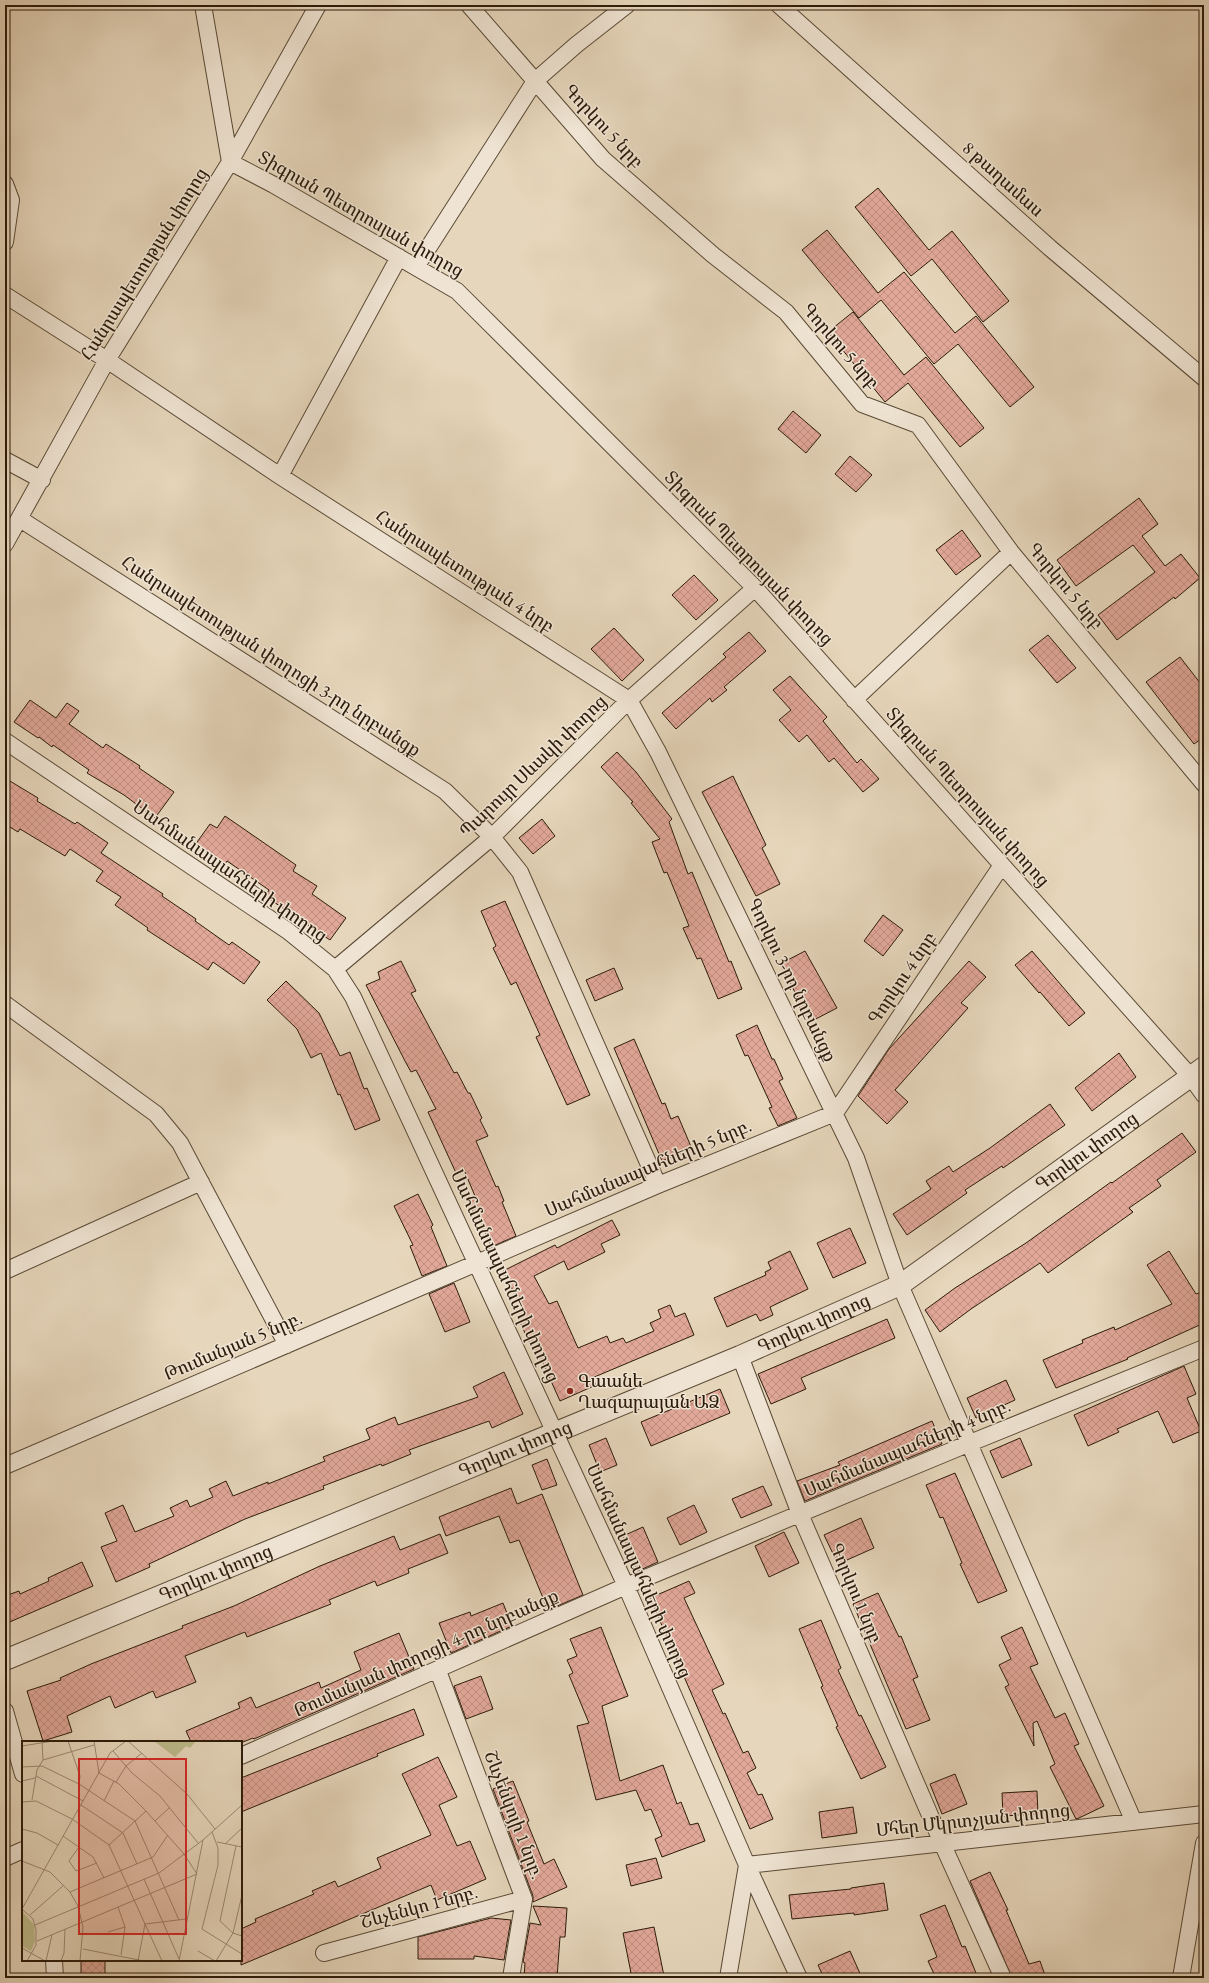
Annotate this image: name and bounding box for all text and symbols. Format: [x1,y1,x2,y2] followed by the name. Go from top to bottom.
[560,79,649,172] street label: Գորկու 5 նրբ
[958,136,1049,221] street label: 8 թաղամաս
[254,145,468,282] street label: Տիգրան Պետրոսյան փողոց
[75,163,212,364] street label: Հանրապետության փողոց
[798,298,885,393] street label: Գորկու 5 նրբ
[660,466,839,650] street label: Տիգրան Պետրոսյան փողոց
[372,504,559,637] street label: Հանրապետության 4 նրբ
[1023,538,1109,634] street label: Գորկու 5 նրբ
[117,550,425,761] street label: Հանրապետության փողոցի 3-րդ նրբանցք
[454,689,611,842] street label: Պարույր Սևակի փողոց
[882,702,1055,891] street label: Տիգրան Պետրոսյան փողոց
[128,795,332,947] street label: Սահմանապահների փողոց
[743,894,842,1065] street label: Գորկու 3-րդ նրբանցք
[862,927,941,1028] street label: Գորկու 4 նրբ
[1031,1106,1142,1195] street label: Գորկու փողոց
[541,1113,755,1222] street label: Սահմանապահների 5 նրբ.
[446,1166,565,1386] street label: Սահմանապահների փողոց
[754,1288,873,1358] street label: Գորկու փողոց
[160,1306,306,1385] street label: Թումանյան 5 նրբ.
[578,1369,720,1413] place label: Գաանե Ղազարայան ԱՁ
[565,1386,575,1396] marker: Գաանե Ղազարայան ԱՁ
[800,1393,1014,1502] street label: Սահմանապահների 4 նրբ.
[455,1415,575,1482] street label: Գորկու փողոց
[582,1460,697,1682] street label: Սահմանապահների փողոց
[155,1539,276,1606] street label: Գորկու փողոց
[825,1539,888,1646] street label: Գորկու 1 նրբ
[290,1583,562,1722] street label: Թումանյան փողոցի 4-րդ նրբանցք
[22,1741,242,1961] inset map
[479,1747,549,1882] street label: Շևչենկոյի 1 նրբ.
[875,1798,1071,1841] street label: Մհեր Մկրտչյան փողոց
[358,1880,480,1933] street label: Շևչենկո 1 նրբ.

